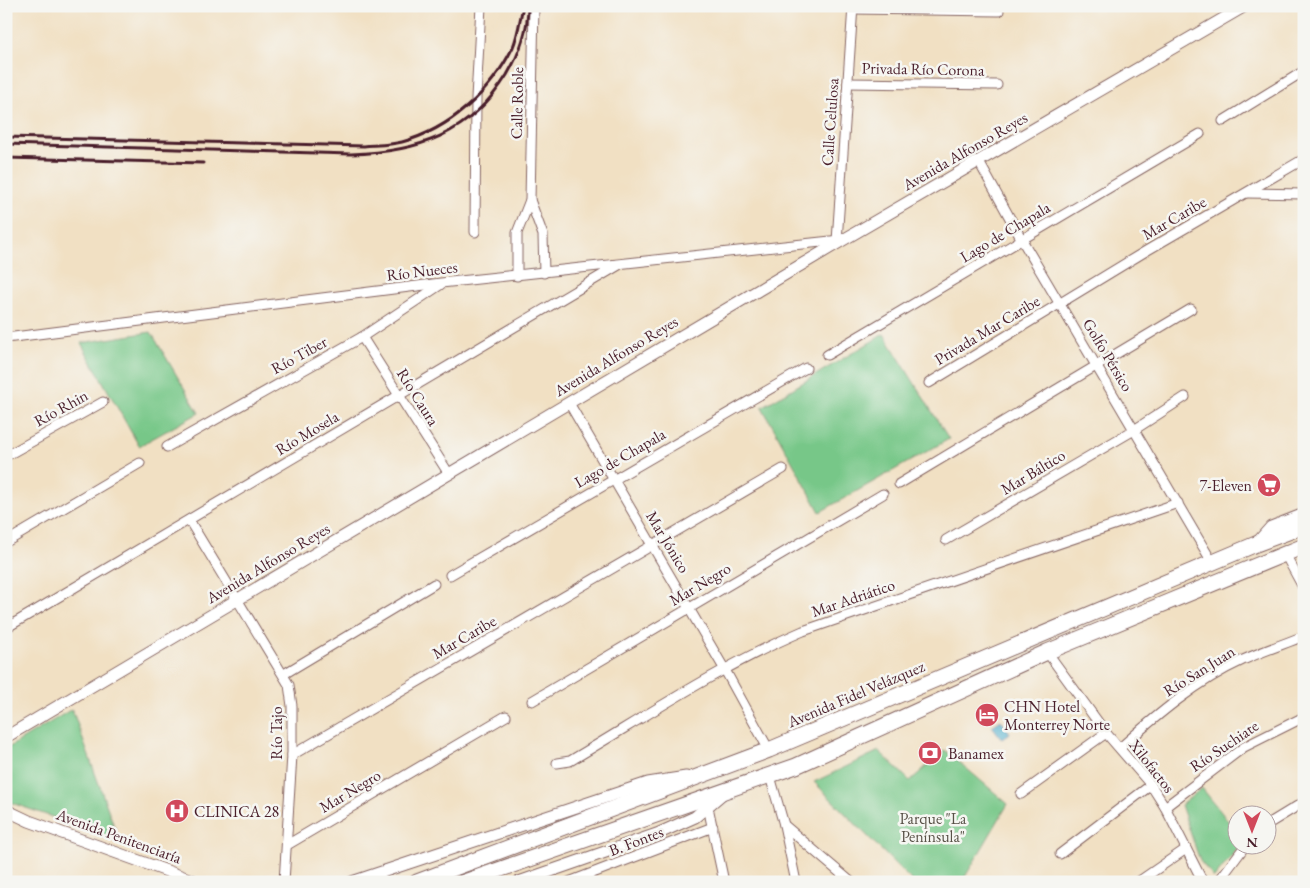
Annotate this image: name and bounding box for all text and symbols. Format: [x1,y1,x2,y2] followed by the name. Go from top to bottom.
[861,57,985,81] street label: Privada Río Corona
[506,67,528,139] street label: Calle Roble
[816,77,844,167] street label: Calle Celulosa
[898,107,1031,196] street label: Avenida Alfonso Reyes
[1138,191,1210,245] street label: Mar Caribe
[956,196,1055,267] street label: Lago de Chapala
[385,256,459,286] street label: Río Nueces
[930,290,1044,370] street label: Privada Mar Caribe
[549,311,682,402] street label: Avenida Alfonso Reyes
[1078,315,1138,396] street label: Golfo Pérsico
[267,331,331,379] street label: Río Tiber
[392,364,444,430] street label: Río Caura
[30,384,92,431] street label: Río Rhin
[272,406,343,460] street label: Río Mosela
[571,423,670,493] street label: Lago de Chapala
[997,444,1069,499] street label: Mar Báltico
[1256,472,1282,498] supermarket icon: 7-Eleven
[1200,475,1253,496] place label: 7-Eleven
[641,507,695,577] street label: Mar Jónico
[201,518,334,609] street label: Avenida Alfonso Reyes
[665,557,735,611] street label: Mar Negro
[808,574,898,622] street label: Mar Adriático
[428,610,500,664] street label: Mar Caribe
[1159,640,1239,701] street label: Río San Juan
[783,656,928,733] street label: Avenida Fidel Velázquez
[1004,696,1110,735] place label: CHN Hotel Monterrey Norte
[974,702,1000,728] hotel icon: CHN Hotel Monterrey Norte
[266,706,287,760] street label: Río Tajo
[1186,715,1262,777] street label: Río Suchiate
[1124,734,1180,797] street label: Xilofactos
[917,740,943,766] bank icon: Banamex
[948,743,1004,764] place label: Banamex
[315,764,385,818] street label: Mar Negro
[164,798,190,824] hospital icon: CLINICA 28
[194,801,280,822] place label: CLINICA 28
[53,803,185,869] street label: Avenida Penitenciaría
[1228,806,1278,856] north arrow
[900,808,967,847] park label: Parque "La Península"
[606,821,666,861] street label: B. Fontes
[1246,834,1258,852] text: N

